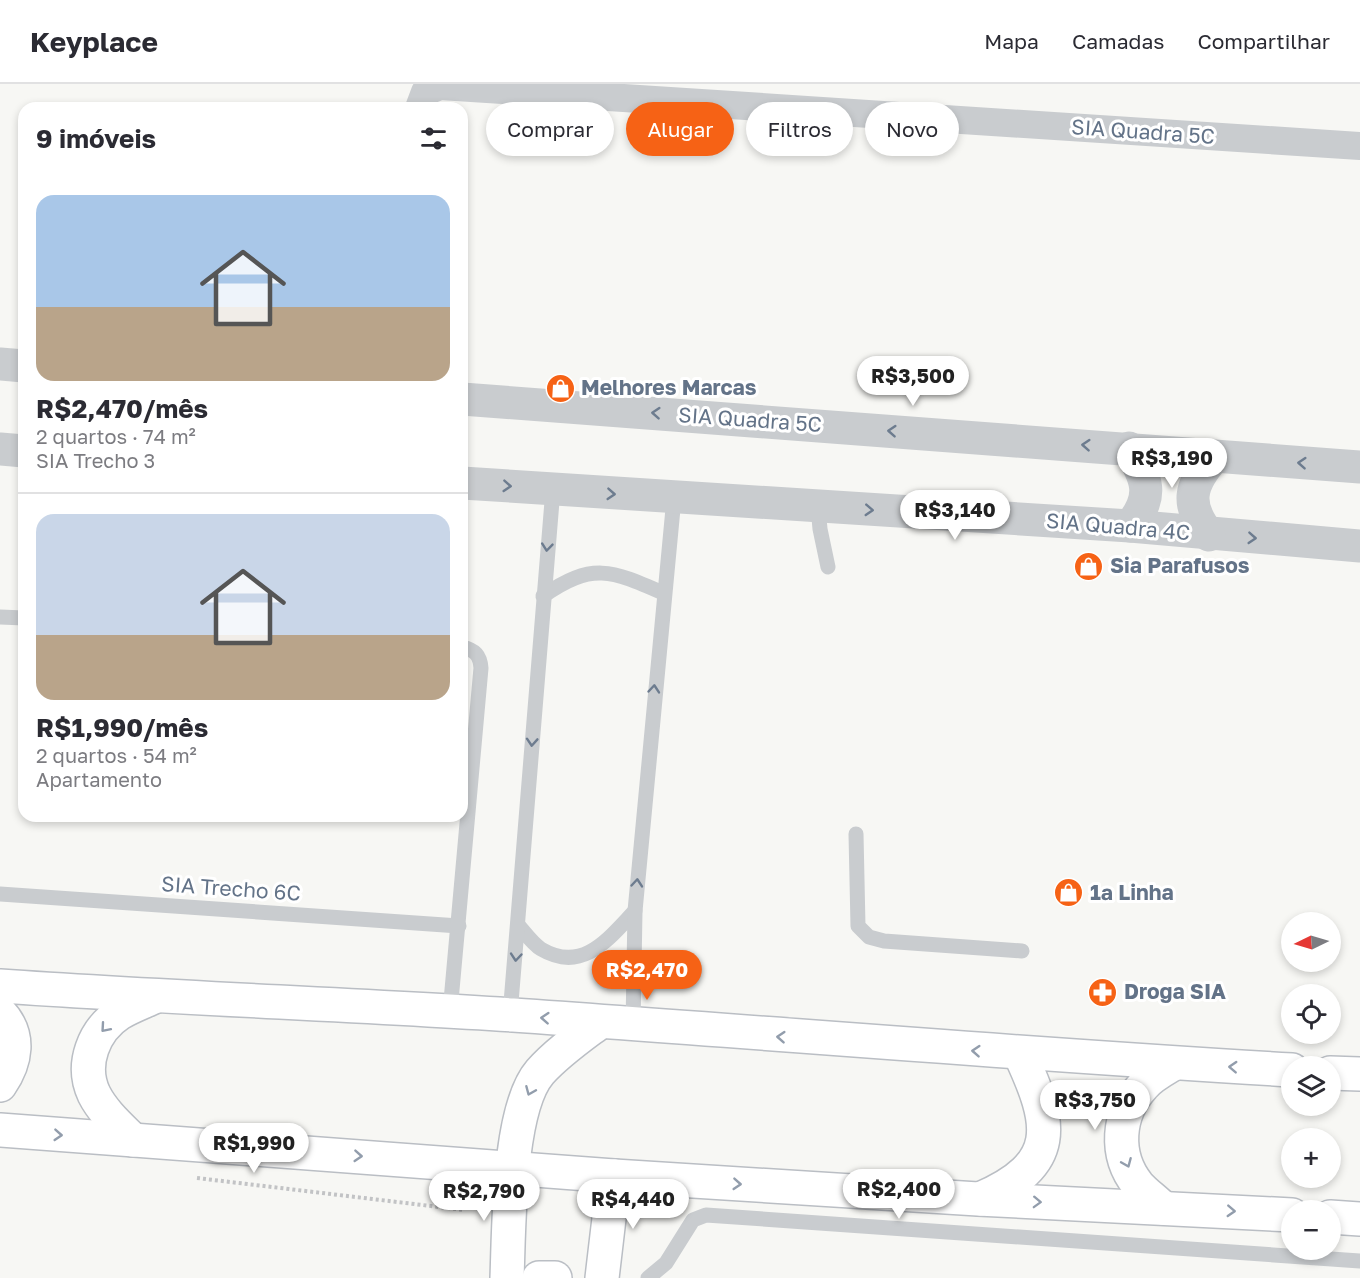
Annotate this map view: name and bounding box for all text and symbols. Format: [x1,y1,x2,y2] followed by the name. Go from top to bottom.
[30,25,158,58] text: Keyplace
[984,28,1039,54] text: Mapa
[1072,28,1164,54] text: Camadas
[1197,28,1330,54] text: Compartilhar
[486,102,614,156] chip: Comprar
[626,102,734,156] chip: Alugar
[746,102,853,156] chip: Filtros
[865,102,959,156] chip: Novo
[1070,113,1216,149] street label: SIA Quadra 5C
[417,122,450,155] icon: filters
[36,123,156,154] text: 9 imóveis
[189,234,297,342] icon: home
[858,356,968,407] pin: R$3,500
[871,363,955,387] text: R$3,500
[544,372,576,404] shop icon: Melhores Marcas
[581,374,757,400] place label: Melhores Marcas
[36,393,208,424] text: R$2,470/mês
[677,401,823,437] street label: SIA Quadra 5C
[651,407,660,420] one-way arrow
[36,424,196,448] text: 2 quartos · 74 m²
[887,424,896,437] one-way arrow
[1117,438,1227,489] pin: R$3,190
[1082,439,1091,452] one-way arrow
[1131,445,1213,469] text: R$3,190
[36,448,155,472] text: SIA Trecho 3
[1297,457,1306,470] one-way arrow
[503,479,512,492] one-way arrow
[607,487,616,500] one-way arrow
[900,490,1010,541] pin: R$3,140
[914,497,996,521] text: R$3,140
[864,503,873,516] one-way arrow
[1045,507,1191,545] street label: SIA Quadra 4C
[1247,531,1256,544] one-way arrow
[541,543,554,552] one-way arrow
[1073,550,1105,582] shop icon: Sia Parafusos
[1110,552,1250,578] place label: Sia Parafusos
[189,553,297,661] icon: home
[648,685,661,694] one-way arrow
[36,712,208,743] text: R$1,990/mês
[526,737,539,746] one-way arrow
[36,743,197,767] text: 2 quartos · 54 m²
[36,767,162,791] text: Apartamento
[160,870,302,906] street label: SIA Trecho 6C
[1053,877,1085,909] shop icon: 1ª Linha
[630,879,643,888] one-way arrow
[1090,879,1174,905] place label: 1ª Linha
[1281,912,1341,972] north arrow
[1281,912,1341,1260] map controls
[592,950,702,1001] pin: R$2,470
[510,952,523,962] one-way arrow
[606,957,688,981] text: R$2,470
[1087,976,1119,1008] pharmacy icon: Droga SIA
[1124,978,1226,1004] place label: Droga SIA
[1281,984,1341,1044] button: locate
[540,1011,549,1024] one-way arrow
[101,1021,112,1031] one-way arrow
[777,1030,786,1043] one-way arrow
[971,1045,980,1058] one-way arrow
[1281,1056,1341,1116] button: layers
[1229,1061,1238,1074] one-way arrow
[1040,1080,1150,1131] pin: R$3,750
[525,1085,537,1096] one-way arrow
[1054,1087,1136,1111] text: R$3,750
[199,1123,309,1174] pin: R$1,990
[54,1128,63,1141] one-way arrow
[1281,1128,1341,1188] button: +
[213,1130,295,1154] text: R$1,990
[353,1150,362,1163] one-way arrow
[1120,1156,1132,1167] one-way arrow
[844,1169,954,1220] pin: R$2,400
[429,1171,539,1222] pin: R$2,790
[857,1176,941,1200] text: R$2,400
[733,1177,742,1190] one-way arrow
[443,1178,525,1202] text: R$2,790
[578,1179,688,1230] pin: R$4,440
[591,1186,675,1210] text: R$4,440
[1032,1196,1041,1208] one-way arrow
[1281,1200,1341,1260] button: −
[1227,1205,1236,1218] one-way arrow

